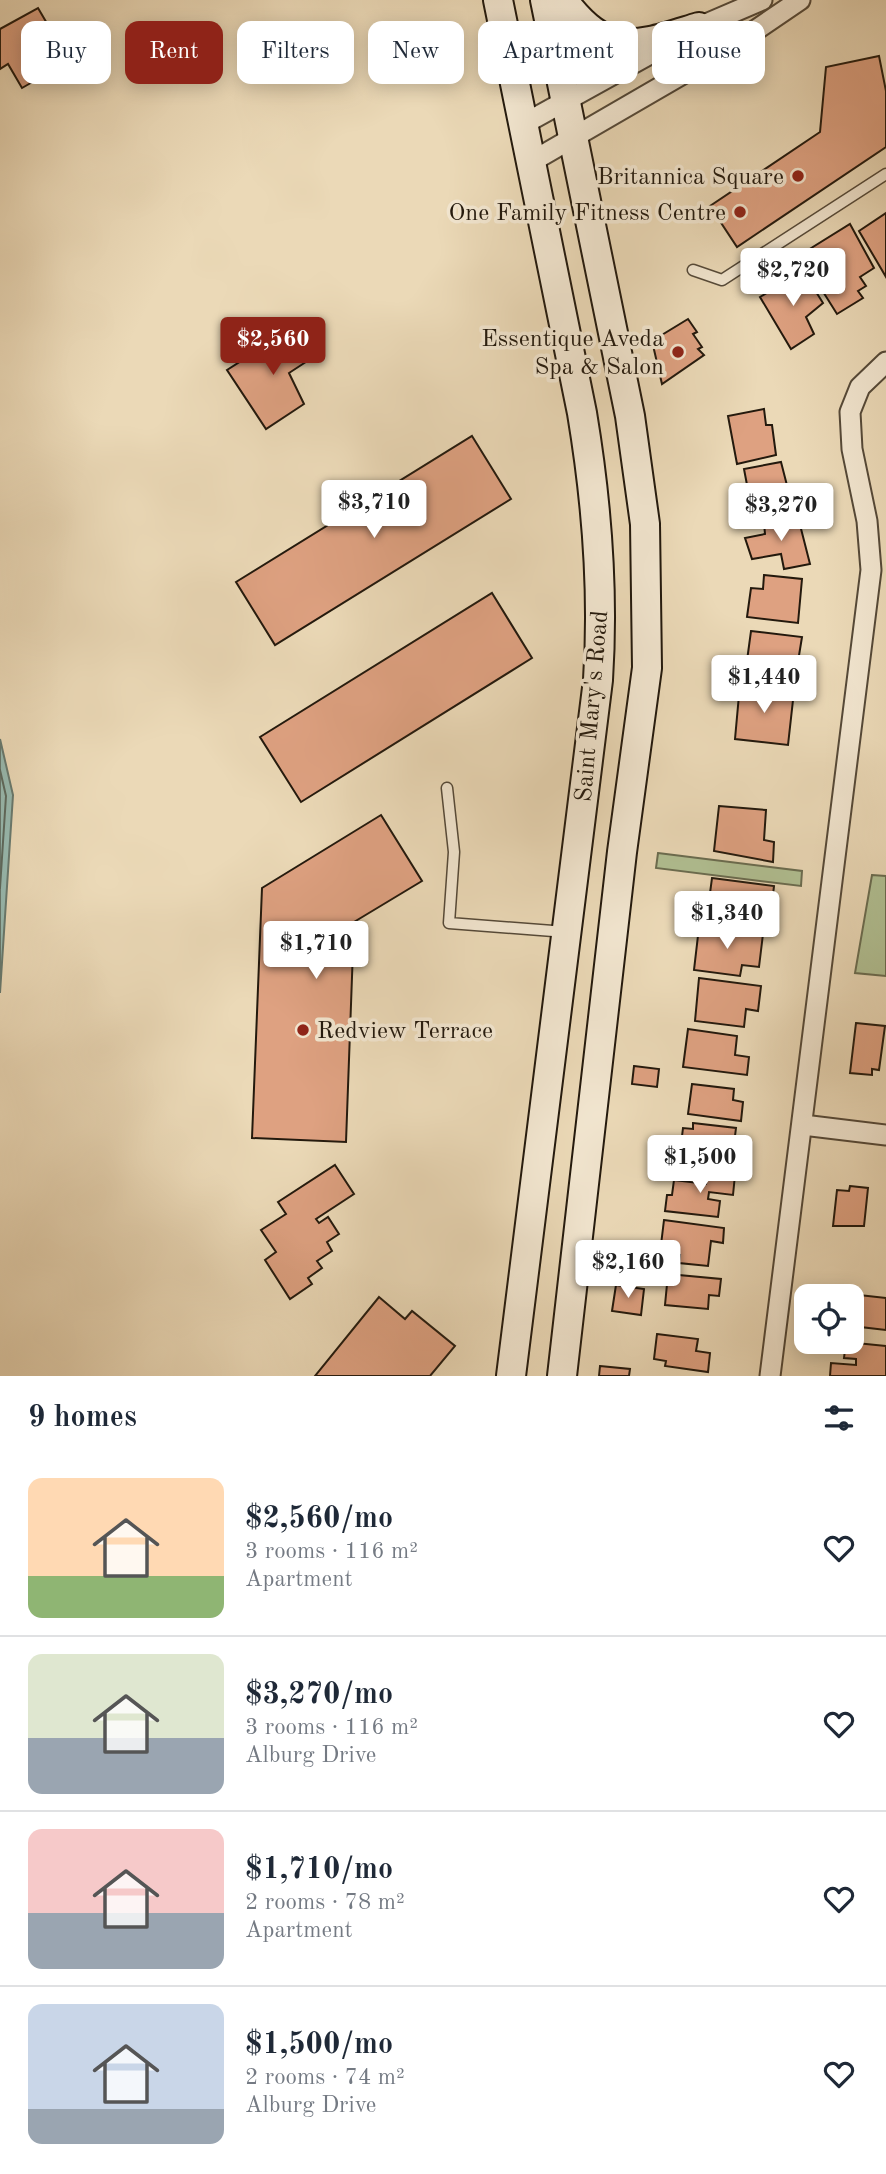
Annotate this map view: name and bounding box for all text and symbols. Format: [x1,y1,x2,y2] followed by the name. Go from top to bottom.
[21,21,111,84] chip: Buy
[125,21,223,84] chip: Rent
[237,21,354,84] chip: Filters
[368,21,464,84] chip: New
[478,21,638,84] chip: Apartment
[652,21,765,84] chip: House
[597,166,784,190] place label: Britannica Square
[790,168,806,184] marker: Britannica Square
[448,202,726,226] place label: One Family Fitness Centre
[732,204,748,220] marker: One Family Fitness Centre
[736,248,850,308] pin: $2,720
[756,259,830,282] text: $2,720
[216,318,330,377] pin: $2,560
[236,328,310,351] text: $2,560
[481,328,664,380] place label: Essentique Aveda Spa & Salon
[670,344,686,360] marker: Essentique Aveda Spa & Salon
[317,480,431,540] pin: $3,710
[724,484,838,543] pin: $3,270
[337,491,411,514] text: $3,710
[744,494,818,517] text: $3,270
[573,609,613,803] street label: Saint Mary's Road
[707,656,821,715] pin: $1,440
[727,666,801,689] text: $1,440
[670,892,784,951] pin: $1,340
[690,902,764,925] text: $1,340
[259,922,373,981] pin: $1,710
[279,932,353,955] text: $1,710
[317,1020,493,1044] place label: Redview Terrace
[295,1022,311,1038] marker: Redview Terrace
[643,1136,757,1195] pin: $1,500
[663,1146,737,1169] text: $1,500
[571,1240,685,1300] pin: $2,160
[591,1251,665,1274] text: $2,160
[794,1284,864,1354] map controls
[794,1284,864,1354] button: locate
[820,1399,858,1437] icon: filters
[28,1403,137,1433] text: 9 homes
[245,1504,393,1534] text: $2,560/mo
[84,1506,168,1590] icon: home
[820,1529,858,1567] icon: heart
[245,1540,418,1563] text: 3 rooms · 116 m²
[245,1568,353,1591] text: Apartment
[245,1680,393,1710] text: $3,270/mo
[84,1682,168,1766] icon: home
[820,1705,858,1743] icon: heart
[245,1716,418,1739] text: 3 rooms · 116 m²
[245,1744,376,1767] text: Alburg Drive
[245,1855,393,1885] text: $1,710/mo
[84,1857,168,1941] icon: home
[820,1880,858,1918] icon: heart
[245,1891,405,1914] text: 2 rooms · 78 m²
[245,1919,353,1942] text: Apartment
[245,2030,393,2060] text: $1,500/mo
[84,2032,168,2116] icon: home
[820,2055,858,2093] icon: heart
[245,2066,405,2089] text: 2 rooms · 74 m²
[245,2094,376,2117] text: Alburg Drive

